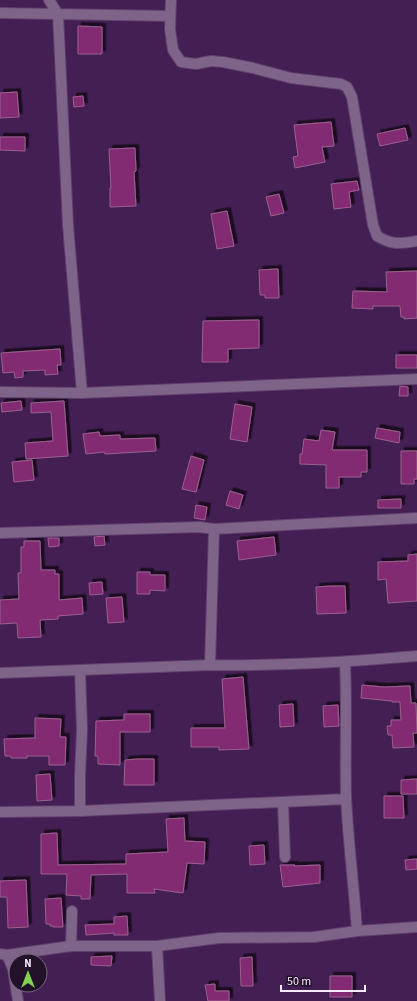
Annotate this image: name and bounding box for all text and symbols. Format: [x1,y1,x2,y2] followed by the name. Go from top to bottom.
[8,953,48,993] north arrow
[24,956,32,971] text: N
[281,967,365,993] scale bar
[287,973,311,990] text: 50 m

